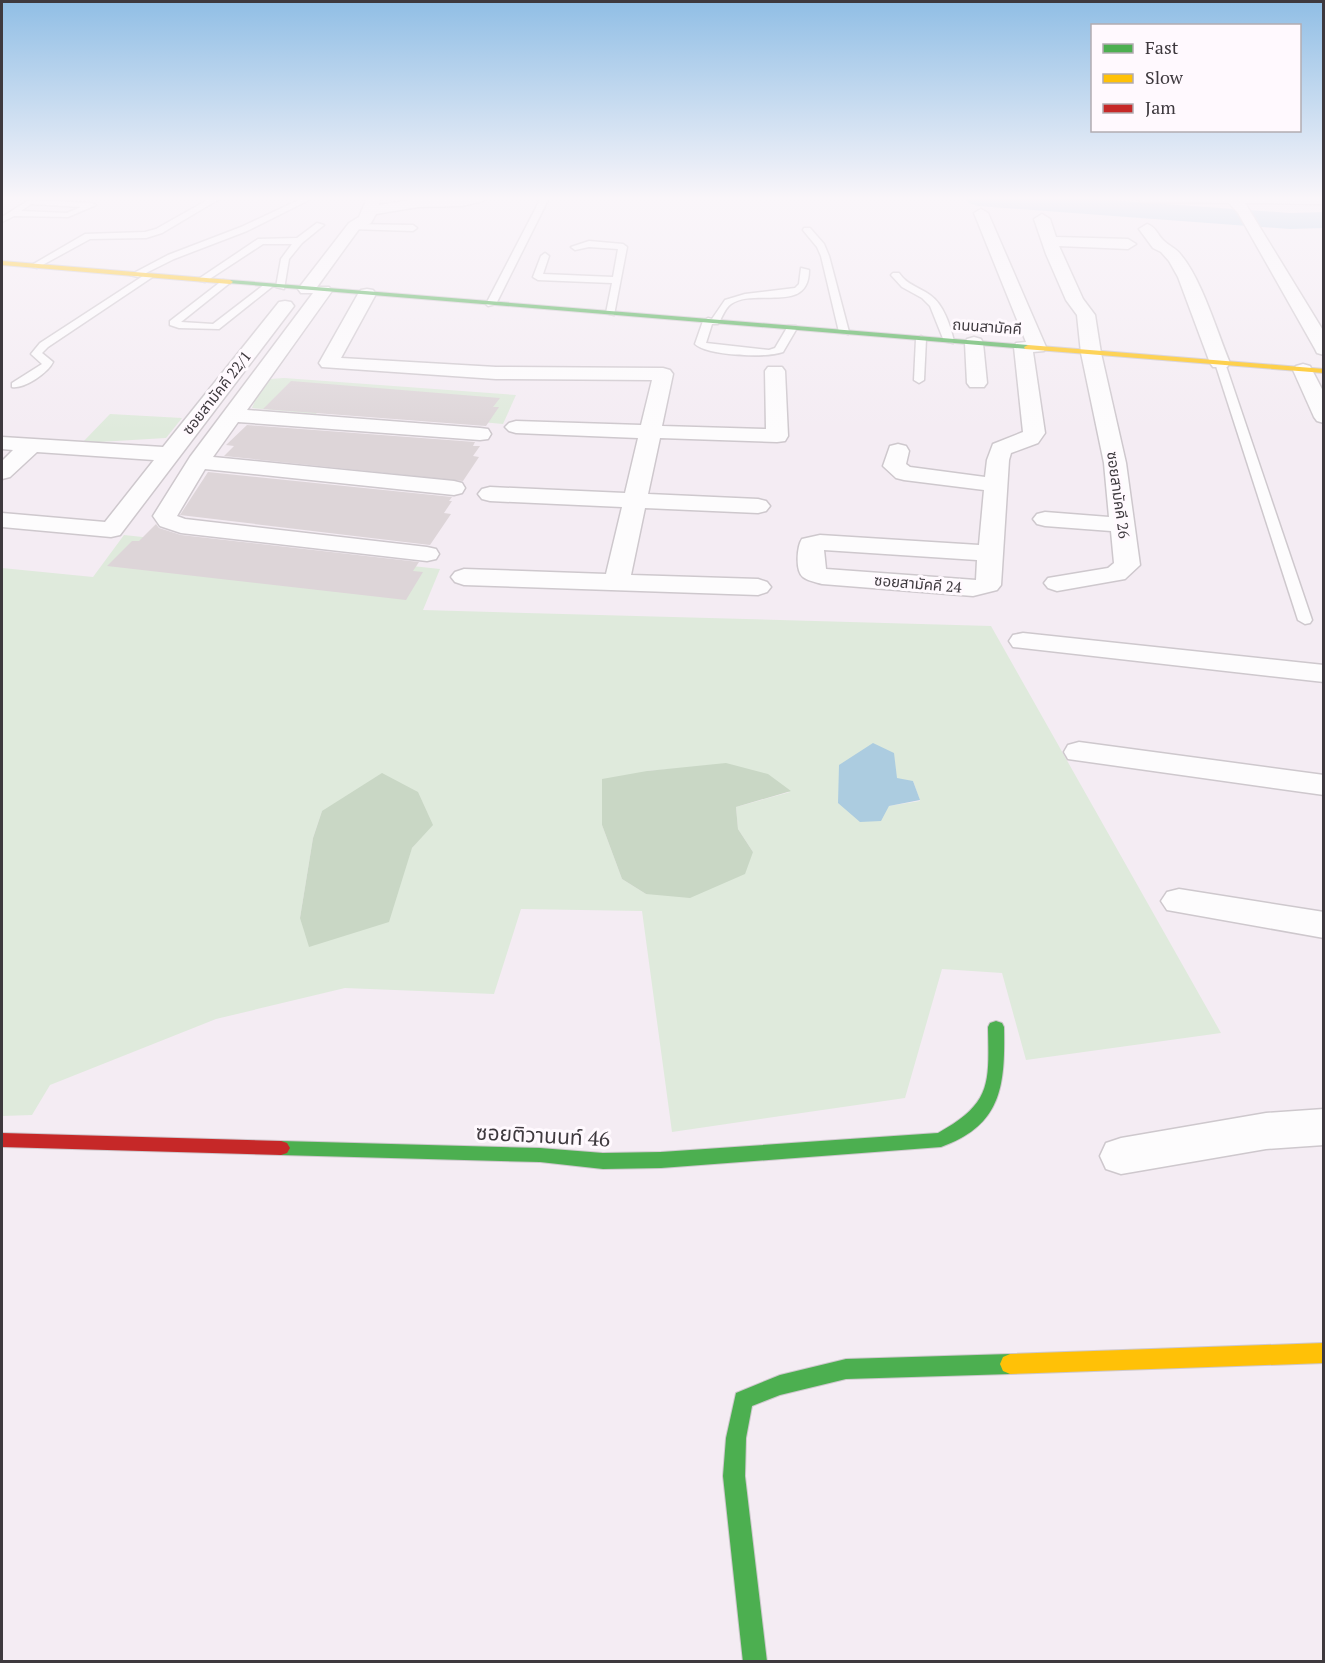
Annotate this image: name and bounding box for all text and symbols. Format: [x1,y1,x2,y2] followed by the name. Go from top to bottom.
[1091,24,1301,132] legend
[1145,35,1179,59] text: Fast
[1145,65,1184,89] text: Slow
[1145,95,1176,119] text: Jam
[952,314,1023,338] street label: ถนนสามัคคี
[177,346,255,438] street label: ซอยสามัคคี 22/1
[1103,450,1135,540] street label: ซอยสามัคคี 26
[873,569,963,597] street label: ซอยสามัคคี 24
[475,1118,611,1153] street label: ซอยติวานนท์ 46

